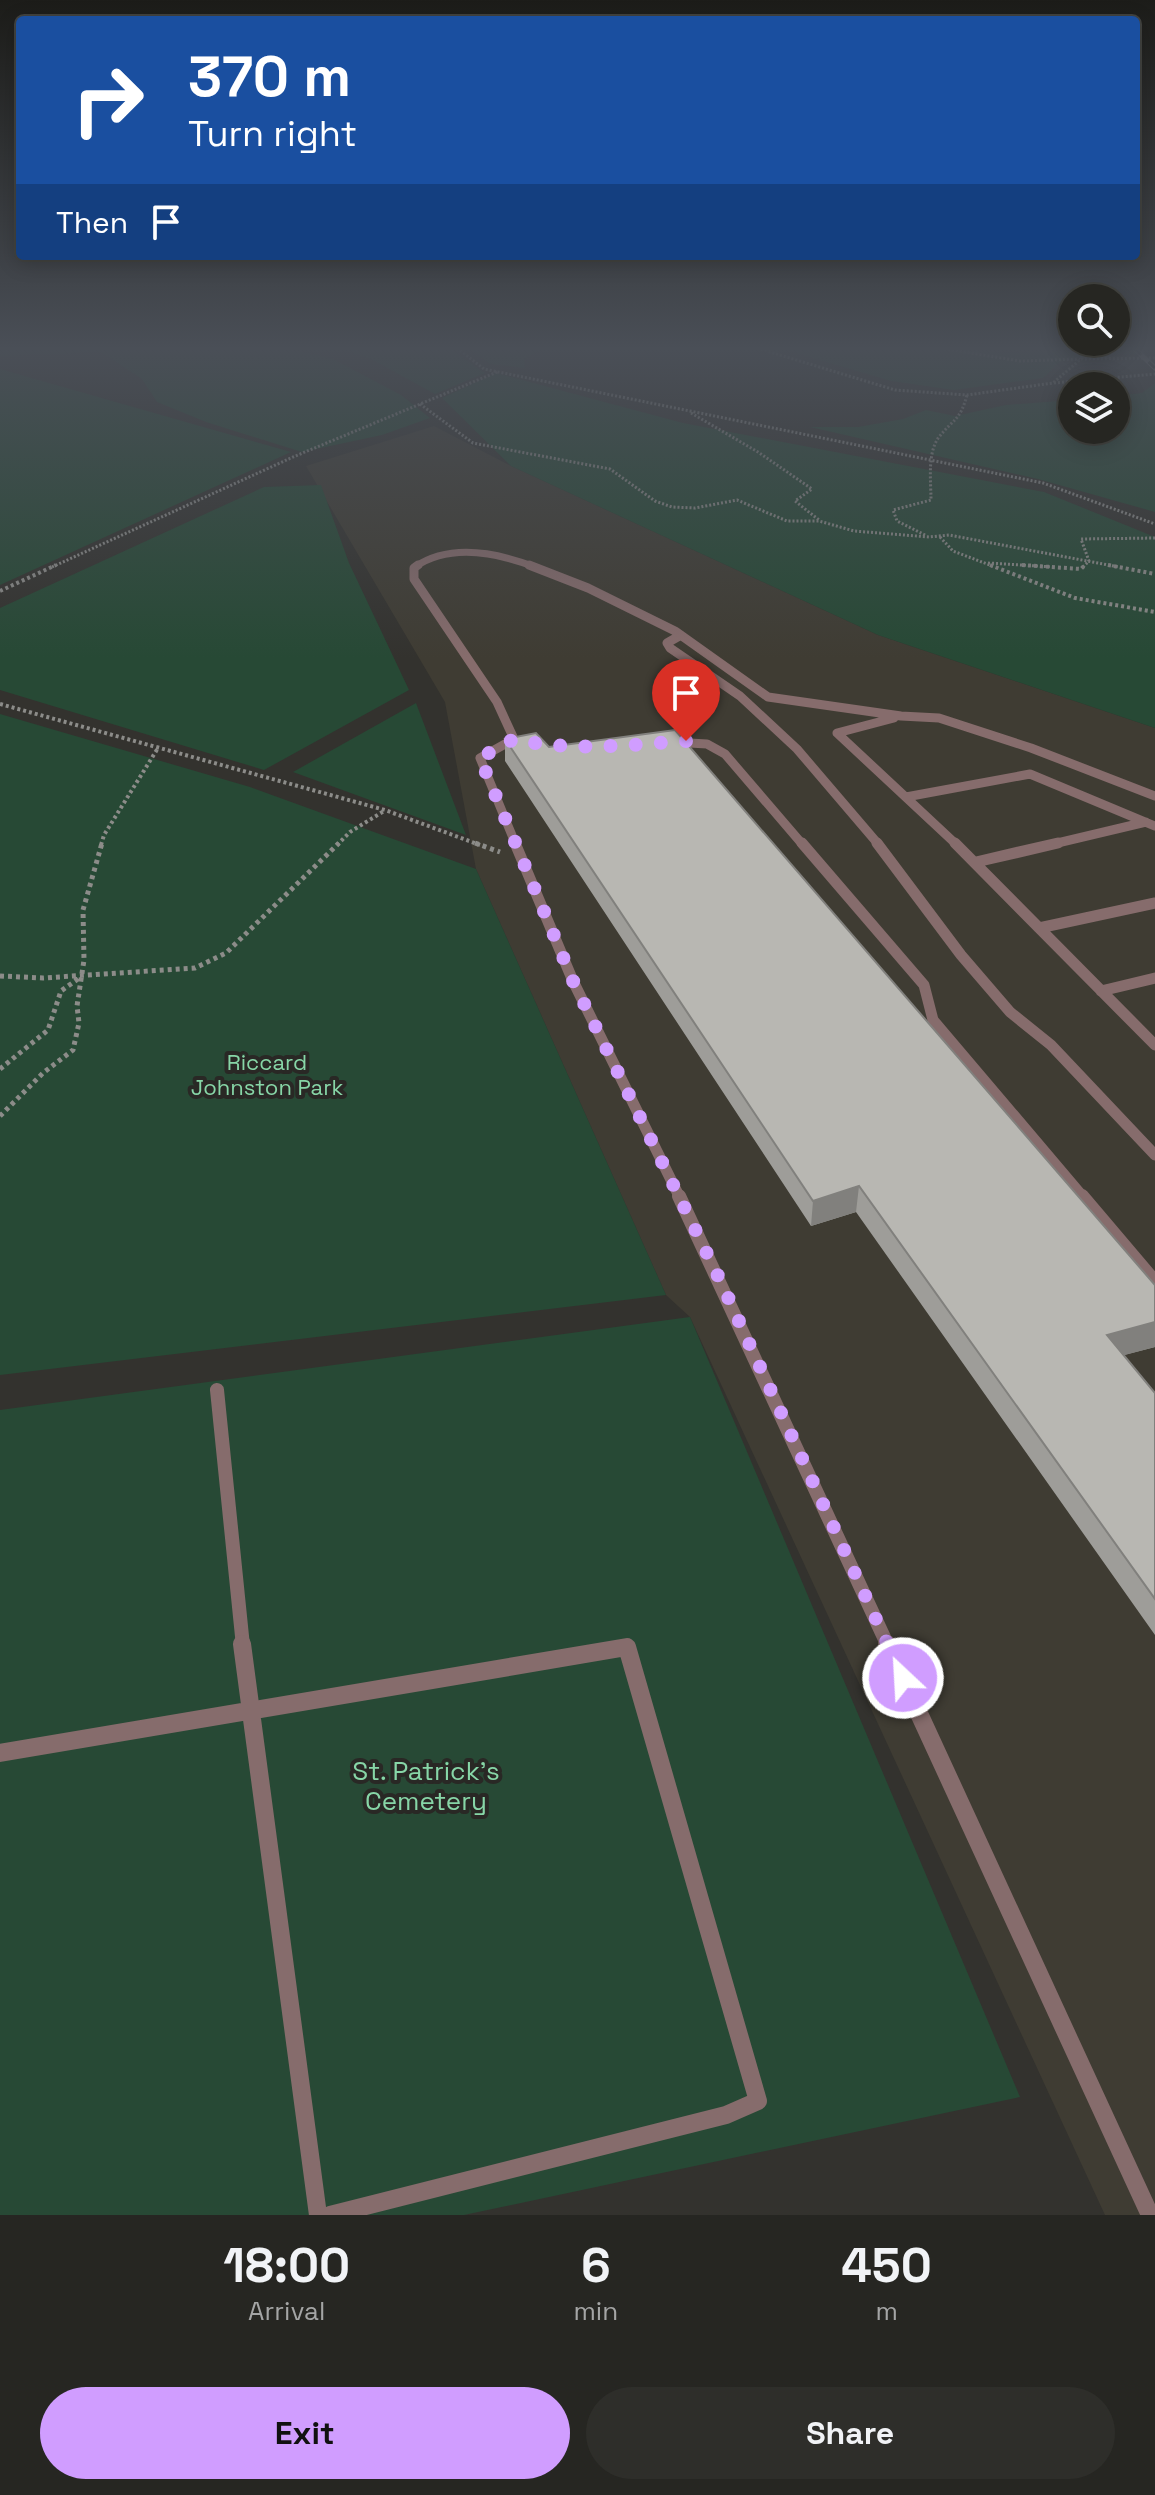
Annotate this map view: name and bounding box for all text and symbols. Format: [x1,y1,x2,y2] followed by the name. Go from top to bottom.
[188,41,351,112] text: 370 m
[56,48,160,152] icon: right
[188,111,357,157] text: Turn right
[144,200,188,244] icon: arrive
[56,203,128,242] text: Then
[1058,284,1130,444] map controls
[1058,284,1130,356] button: search
[1058,372,1130,444] button: layers
[652,659,720,741] pin
[664,671,708,715] icon: arrive
[191,1048,343,1101] park label: Riccard Johnston Park
[861,1636,945,1720] position arrow
[352,1754,500,1818] park label: St. Patrick's Cemetery
[223,2235,350,2296] text: 18:00
[581,2235,611,2296] text: 6
[841,2235,932,2296] text: 450
[248,2294,325,2328] text: Arrival
[573,2294,618,2328] text: min
[875,2294,898,2328] text: m
[40,2387,570,2479] button: Exit
[586,2387,1115,2479] button: Share

